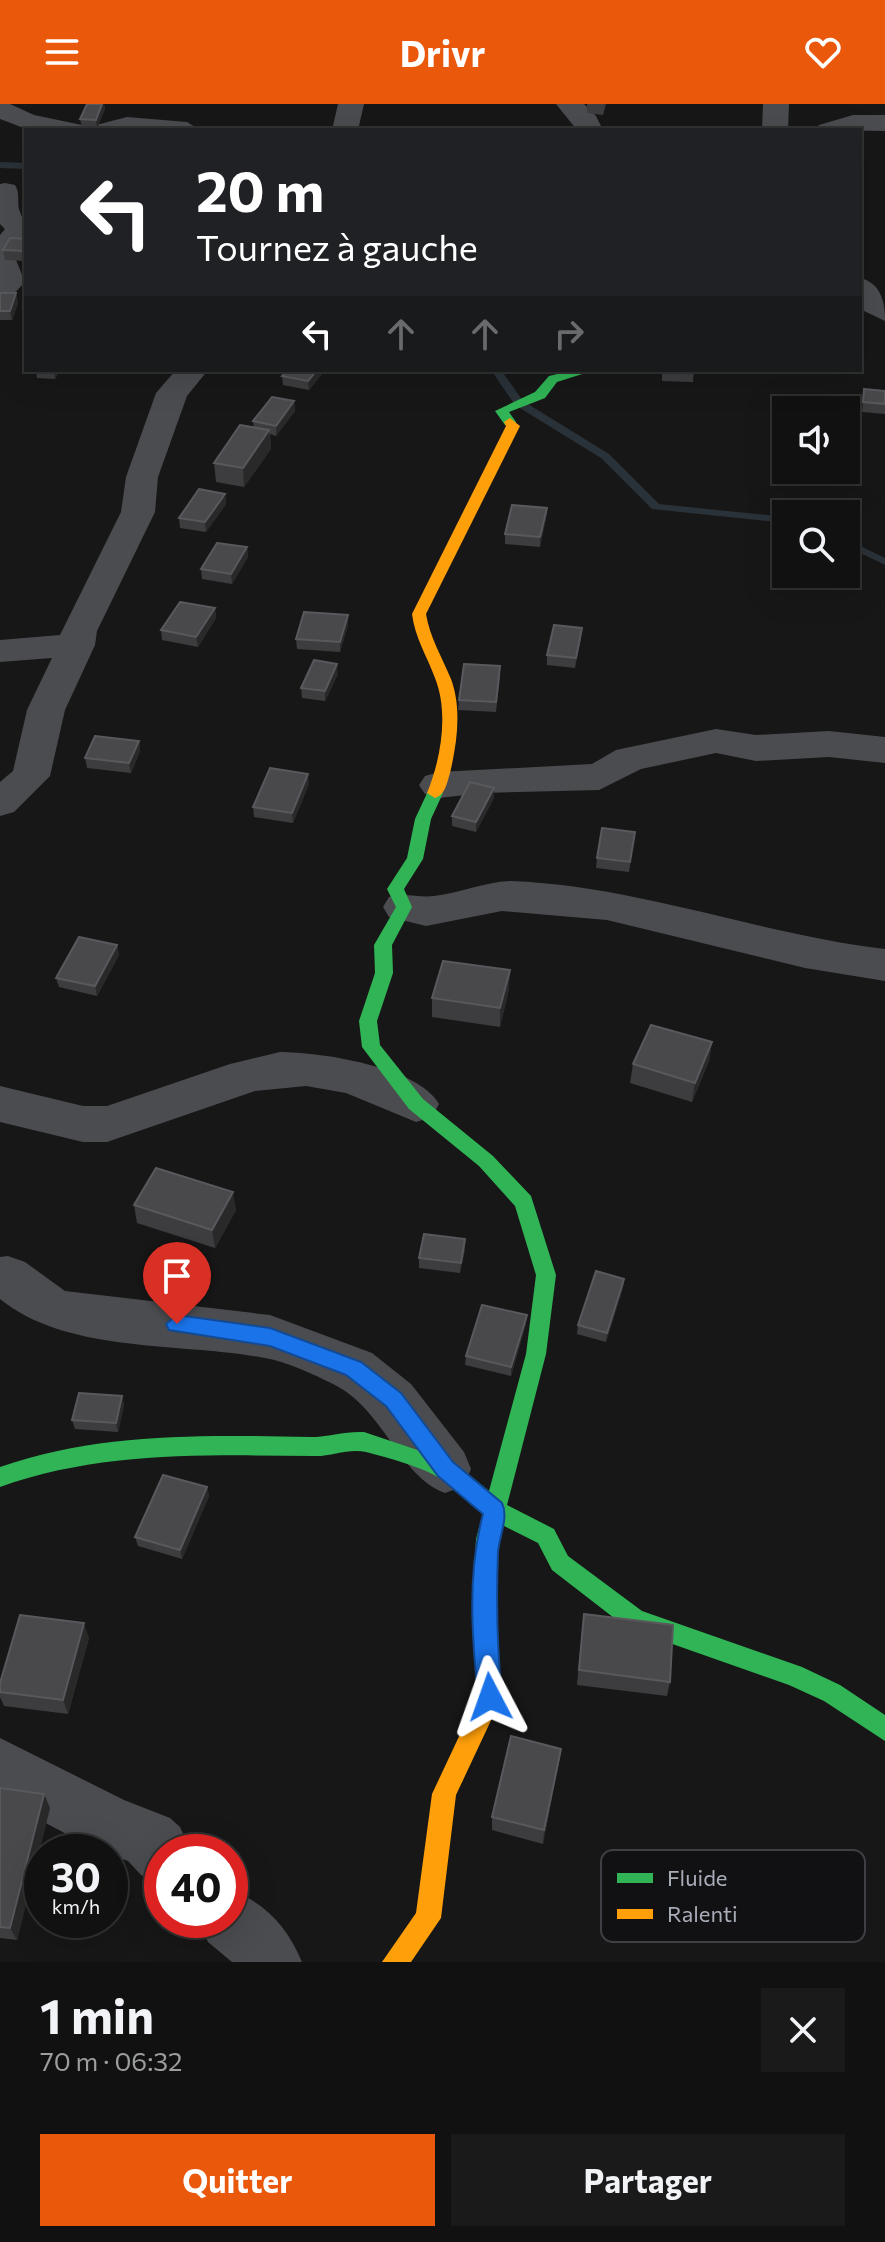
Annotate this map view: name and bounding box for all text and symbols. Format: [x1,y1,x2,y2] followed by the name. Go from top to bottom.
[40,30,84,74] icon: menu
[400,30,485,74] text: Drivr
[801,30,845,74] icon: heart
[196,155,324,224] text: 20 m
[64,160,168,264] icon: left
[196,224,478,268] text: Tournez à gauche
[295,312,339,356] icon: left
[379,312,423,356] icon: ahead
[463,312,507,356] icon: ahead
[547,312,591,356] icon: right
[772,396,860,588] map controls
[772,396,860,484] button: sound
[772,500,860,588] button: search
[143,1242,211,1324] pin
[155,1254,199,1298] icon: arrive
[448,1655,532,1739] position arrow
[144,1834,248,1938] speed limit sign: 40
[601,1850,865,1942] legend
[51,1851,101,1900] text: 30
[667,1864,727,1891] text: Fluide
[52,1894,100,1918] text: km/h
[667,1900,738,1927] text: Ralenti
[40,1985,154,2044] text: 1 min
[761,1988,845,2072] button: close
[40,2045,182,2076] text: 70 m · 06:32
[40,2134,435,2226] button: Quitter
[451,2134,845,2226] button: Partager

